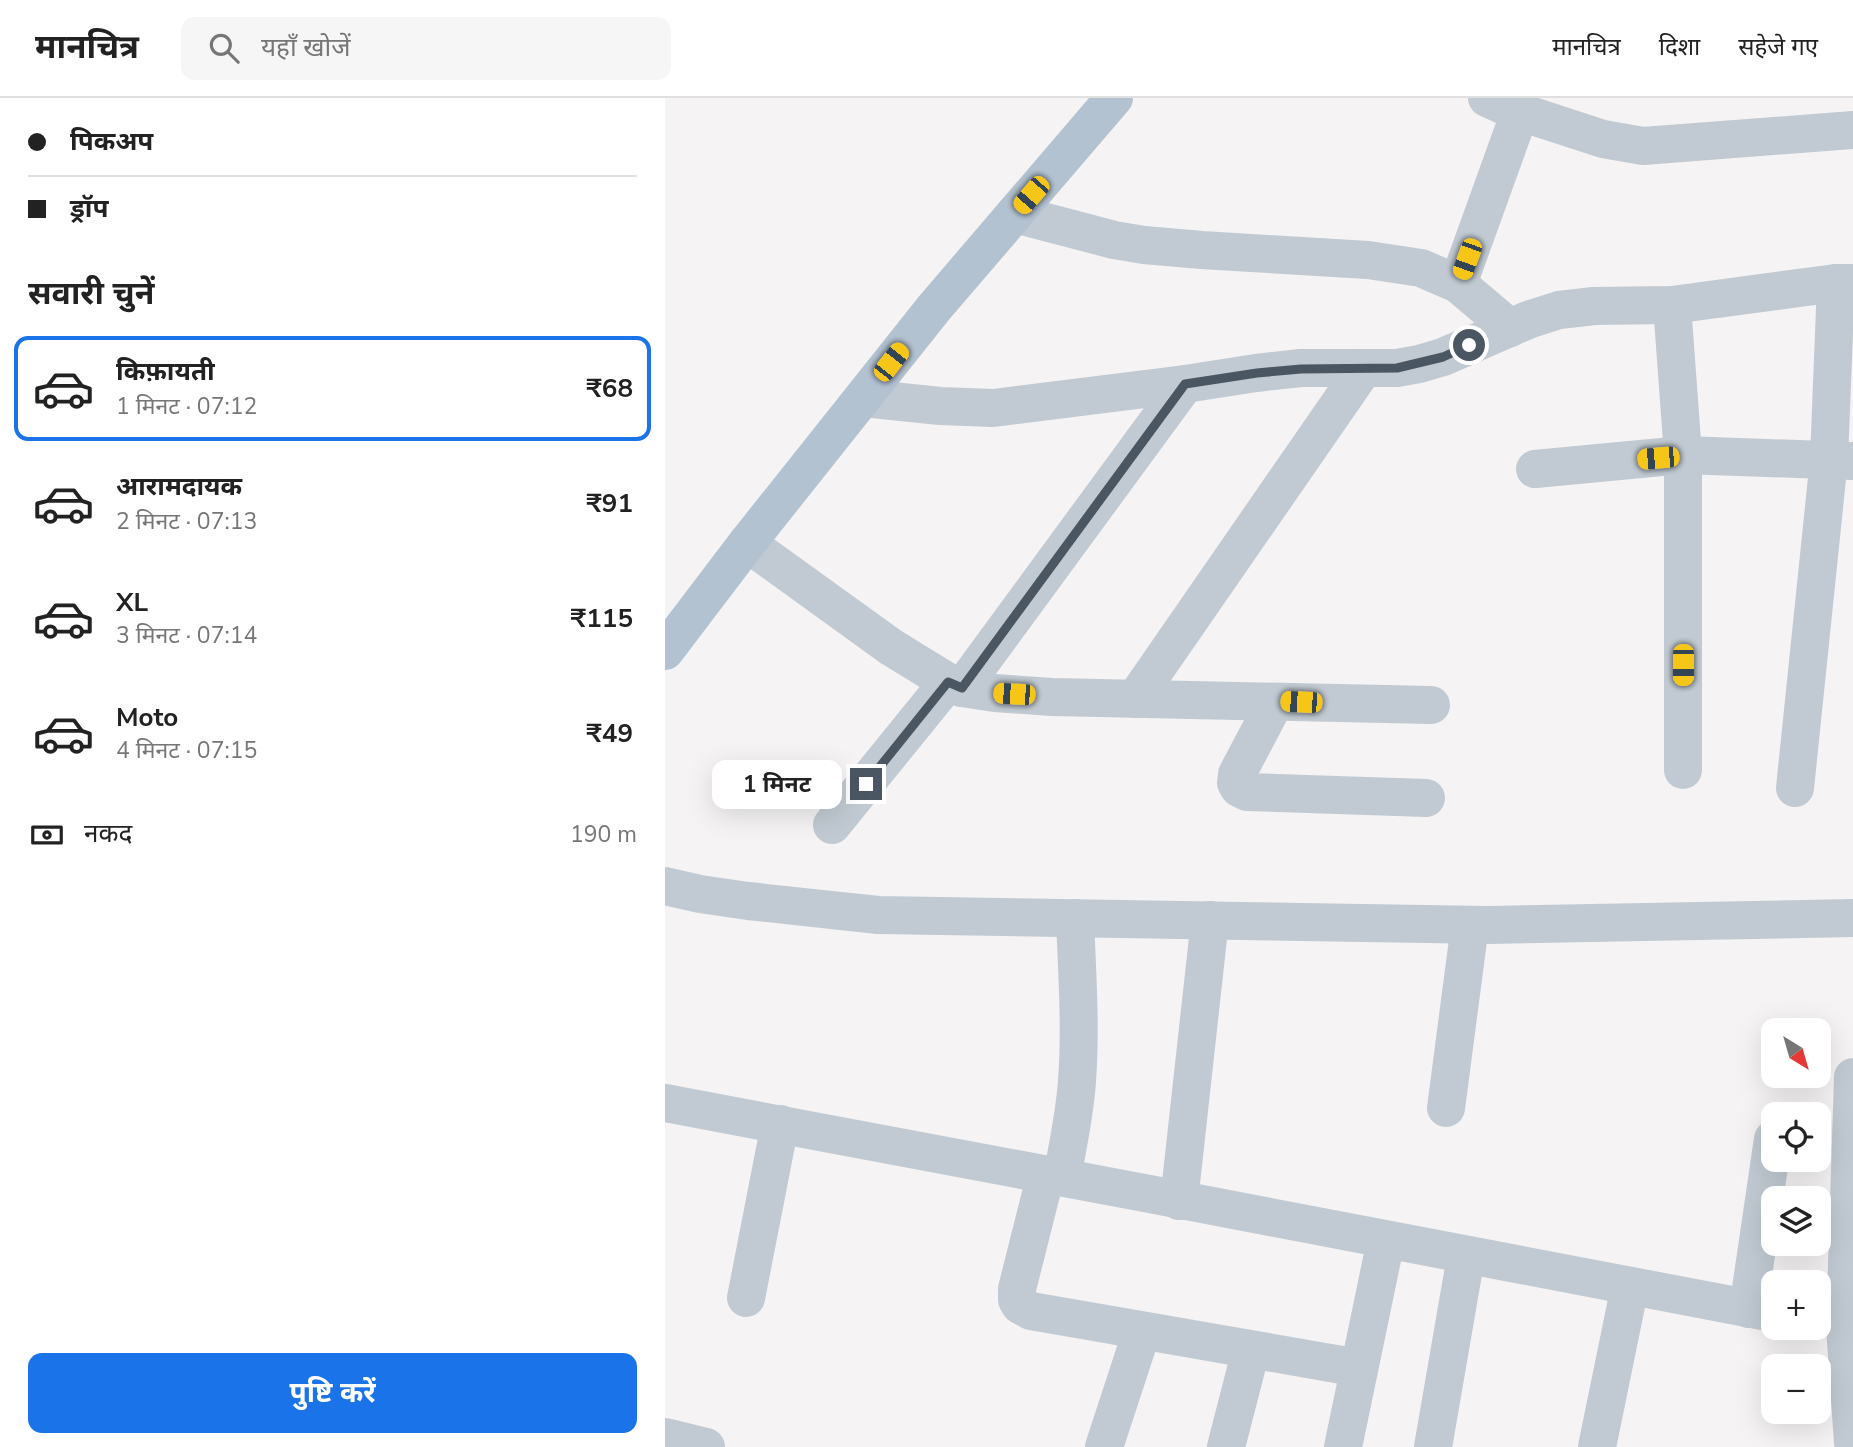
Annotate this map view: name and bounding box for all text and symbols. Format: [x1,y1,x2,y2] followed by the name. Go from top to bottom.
[181,17,671,80] search box
[35,25,139,70] text: मानचित्र
[205,29,243,67] icon: search
[261,30,351,65] text: यहाँ खोजें
[1552,31,1621,63] text: मानचित्र
[1659,31,1700,63] text: दिशा
[1738,31,1818,63] text: सहेजे गए
[70,124,153,159] text: पिकअप
[1010,172,1053,218] car
[70,191,108,226] text: ड्रॉप
[1450,236,1485,282] car
[28,272,154,315] text: सवारी चुनें
[1453,329,1485,361] route start
[870,339,913,385] car
[116,354,215,389] text: किफ़ायती
[32,357,95,420] icon: car
[586,371,633,406] text: ₹68
[116,391,257,422] text: 1 मिनट · 07:12
[1637,446,1680,470] car
[116,469,242,504] text: आरामदायक
[32,472,95,535] icon: car
[586,486,633,521] text: ₹91
[116,506,257,537] text: 2 मिनट · 07:13
[116,585,148,620] text: XL
[32,587,95,650] icon: car
[571,601,633,636] text: ₹115
[116,620,257,651] text: 3 मिनट · 07:14
[1673,644,1694,686] car
[993,682,1036,706] car
[1280,691,1323,713] car
[116,700,178,735] text: Moto
[32,702,95,765] icon: car
[586,716,633,751] text: ₹49
[116,735,257,766] text: 4 मिनट · 07:15
[712,760,841,808] callout: 1 मिनट
[850,768,882,800] route end
[743,769,811,800] text: 1 मिनट
[28,816,66,854] icon: cash
[84,816,132,851] text: नकद
[570,819,637,850] text: 190 m
[1761,1018,1831,1088] north arrow
[1761,1018,1831,1424] map controls
[1761,1102,1831,1172] button: locate
[1761,1186,1831,1256] button: layers
[1761,1270,1831,1340] button: +
[28,1353,637,1433] button: पुष्टि करें
[1761,1354,1831,1424] button: −

